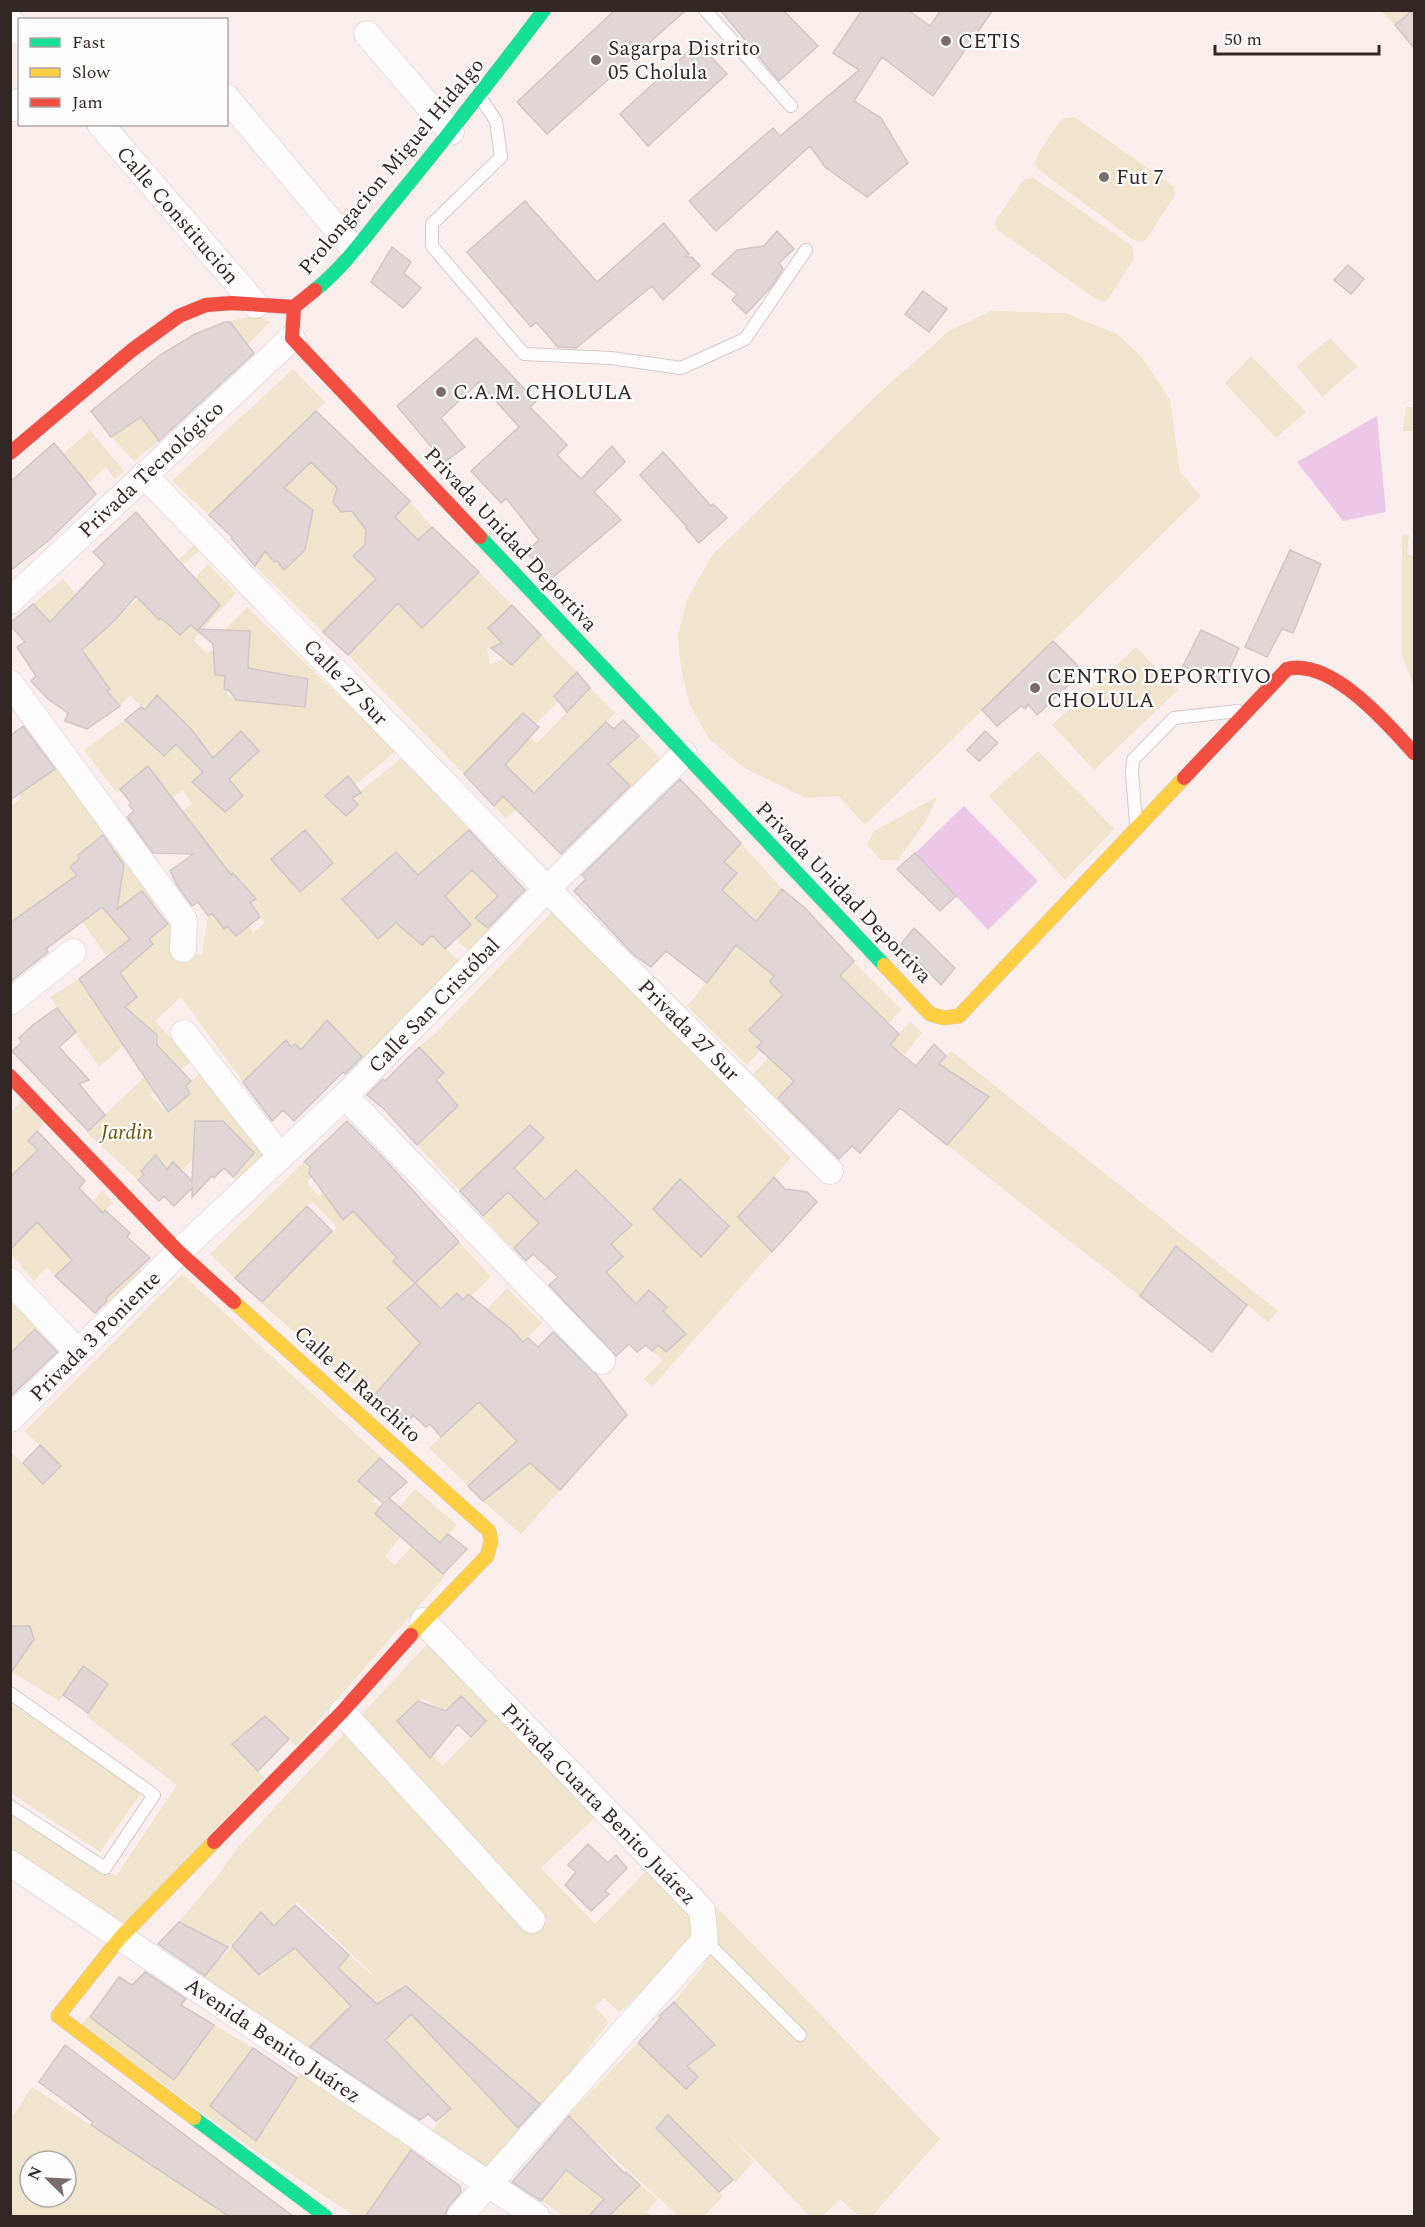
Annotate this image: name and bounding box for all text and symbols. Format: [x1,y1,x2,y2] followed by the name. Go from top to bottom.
[18,18,228,126] legend
[1215,18,1378,56] scale bar
[958,26,1020,58] place label: CETIS
[1224,26,1262,53] text: 50 m
[72,29,105,56] text: Fast
[608,33,760,89] place label: Sagarpa Distrito 05 Cholula
[939,34,953,48] marker: CETIS
[291,51,492,282] street label: Prolongacion Miguel Hidalgo
[589,53,603,67] marker: Sagarpa Distrito 05 Cholula
[72,59,111,86] text: Slow
[72,89,103,116] text: Jam
[108,139,246,292] street label: Calle Constitución
[1116,162,1164,194] place label: Fut 7
[1097,170,1111,184] marker: Fut 7
[453,377,633,409] place label: C.A.M. CHOLULA
[434,385,448,399] marker: C.A.M. CHOLULA
[71,393,232,546] street label: Privada Tecnológico
[416,440,605,640] street label: Privada Unidad Deportiva
[295,632,395,734] street label: Calle 27 Sur
[1047,661,1271,717] place label: CENTRO DEPORTIVO CHOLULA
[1028,681,1042,695] marker: CENTRO DEPORTIVO CHOLULA
[748,794,940,992] street label: Privada Unidad Deportiva
[361,930,508,1081] street label: Calle San Cristóbal
[630,972,747,1089] street label: Privada 27 Sur
[99,1117,153,1149] park label: Jardin
[23,1264,169,1410] street label: Privada 3 Poniente
[286,1319,428,1451] street label: Calle El Ranchito
[493,1697,704,1913] street label: Privada Cuarta Benito Juárez
[178,1970,367,2112] street label: Avenida Benito Juárez
[18,2149,78,2209] north arrow
[22,2162,49,2184] text: N

